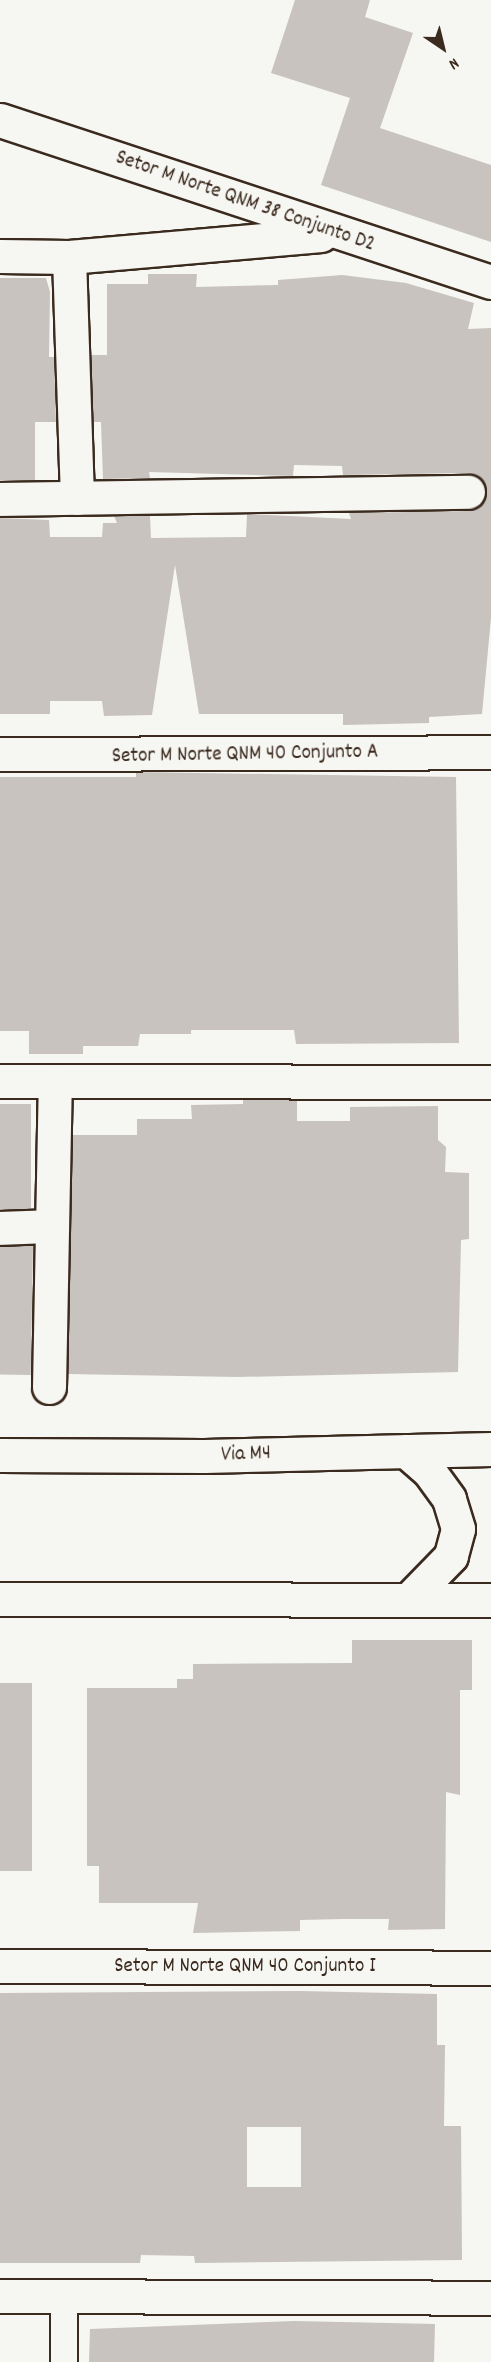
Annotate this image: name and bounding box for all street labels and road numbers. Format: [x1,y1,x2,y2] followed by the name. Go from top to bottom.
[112,146,378,258] street label: Setor M Norte QNM 38 Conjunto D2
[112,740,378,770] street label: Setor M Norte QNM 40 Conjunto A
[221,1442,271,1468] street label: Via M4
[114,1954,376,1980] street label: Setor M Norte QNM 40 Conjunto I

